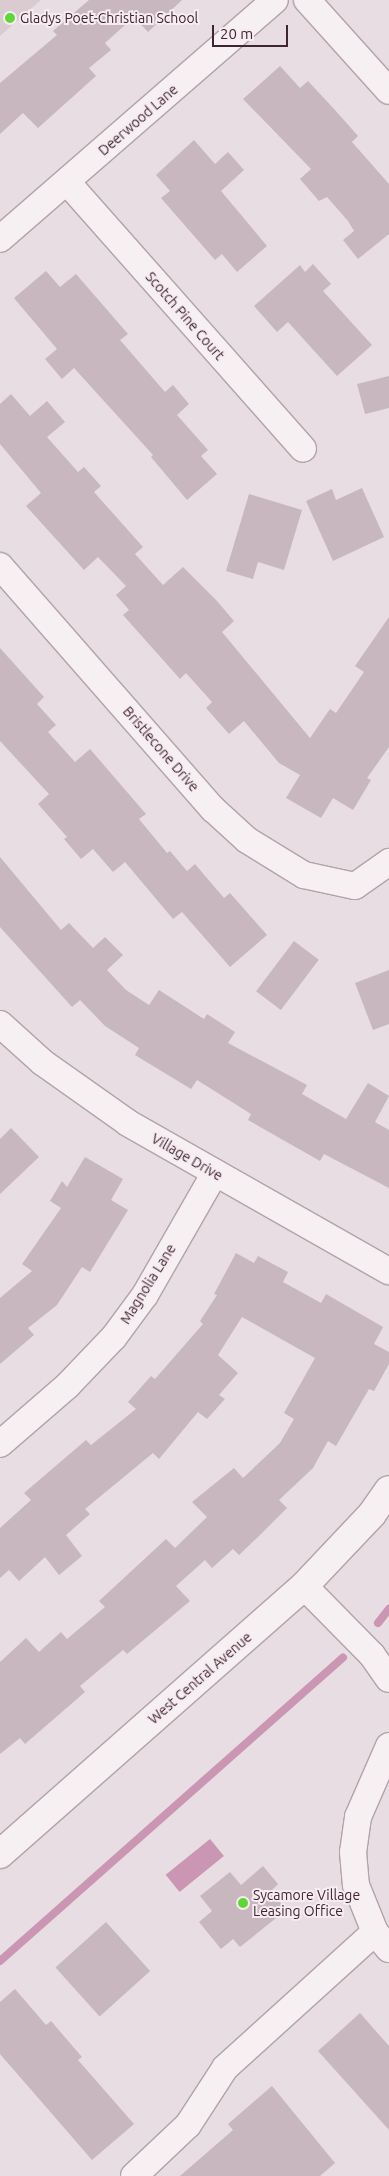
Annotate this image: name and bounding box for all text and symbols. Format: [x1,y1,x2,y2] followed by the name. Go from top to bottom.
[20,10,198,26] place label: Gladys Poet-Christian School
[4,12,16,24] marker: Gladys Poet-Christian School
[214,15,290,47] scale bar
[220,25,253,42] text: 20 m
[95,81,181,159] street label: Deerwood Lane
[142,268,228,364] street label: Scotch Pine Court
[119,703,203,795] street label: Bristlecone Drive
[148,1130,226,1184] street label: Village Drive
[117,1241,179,1327] street label: Magnolia Lane
[145,1629,255,1727] street label: West Central Avenue
[253,1887,360,1920] place label: Sycamore Village Leasing Office
[237,1897,249,1909] marker: Sycamore Village Leasing Office

